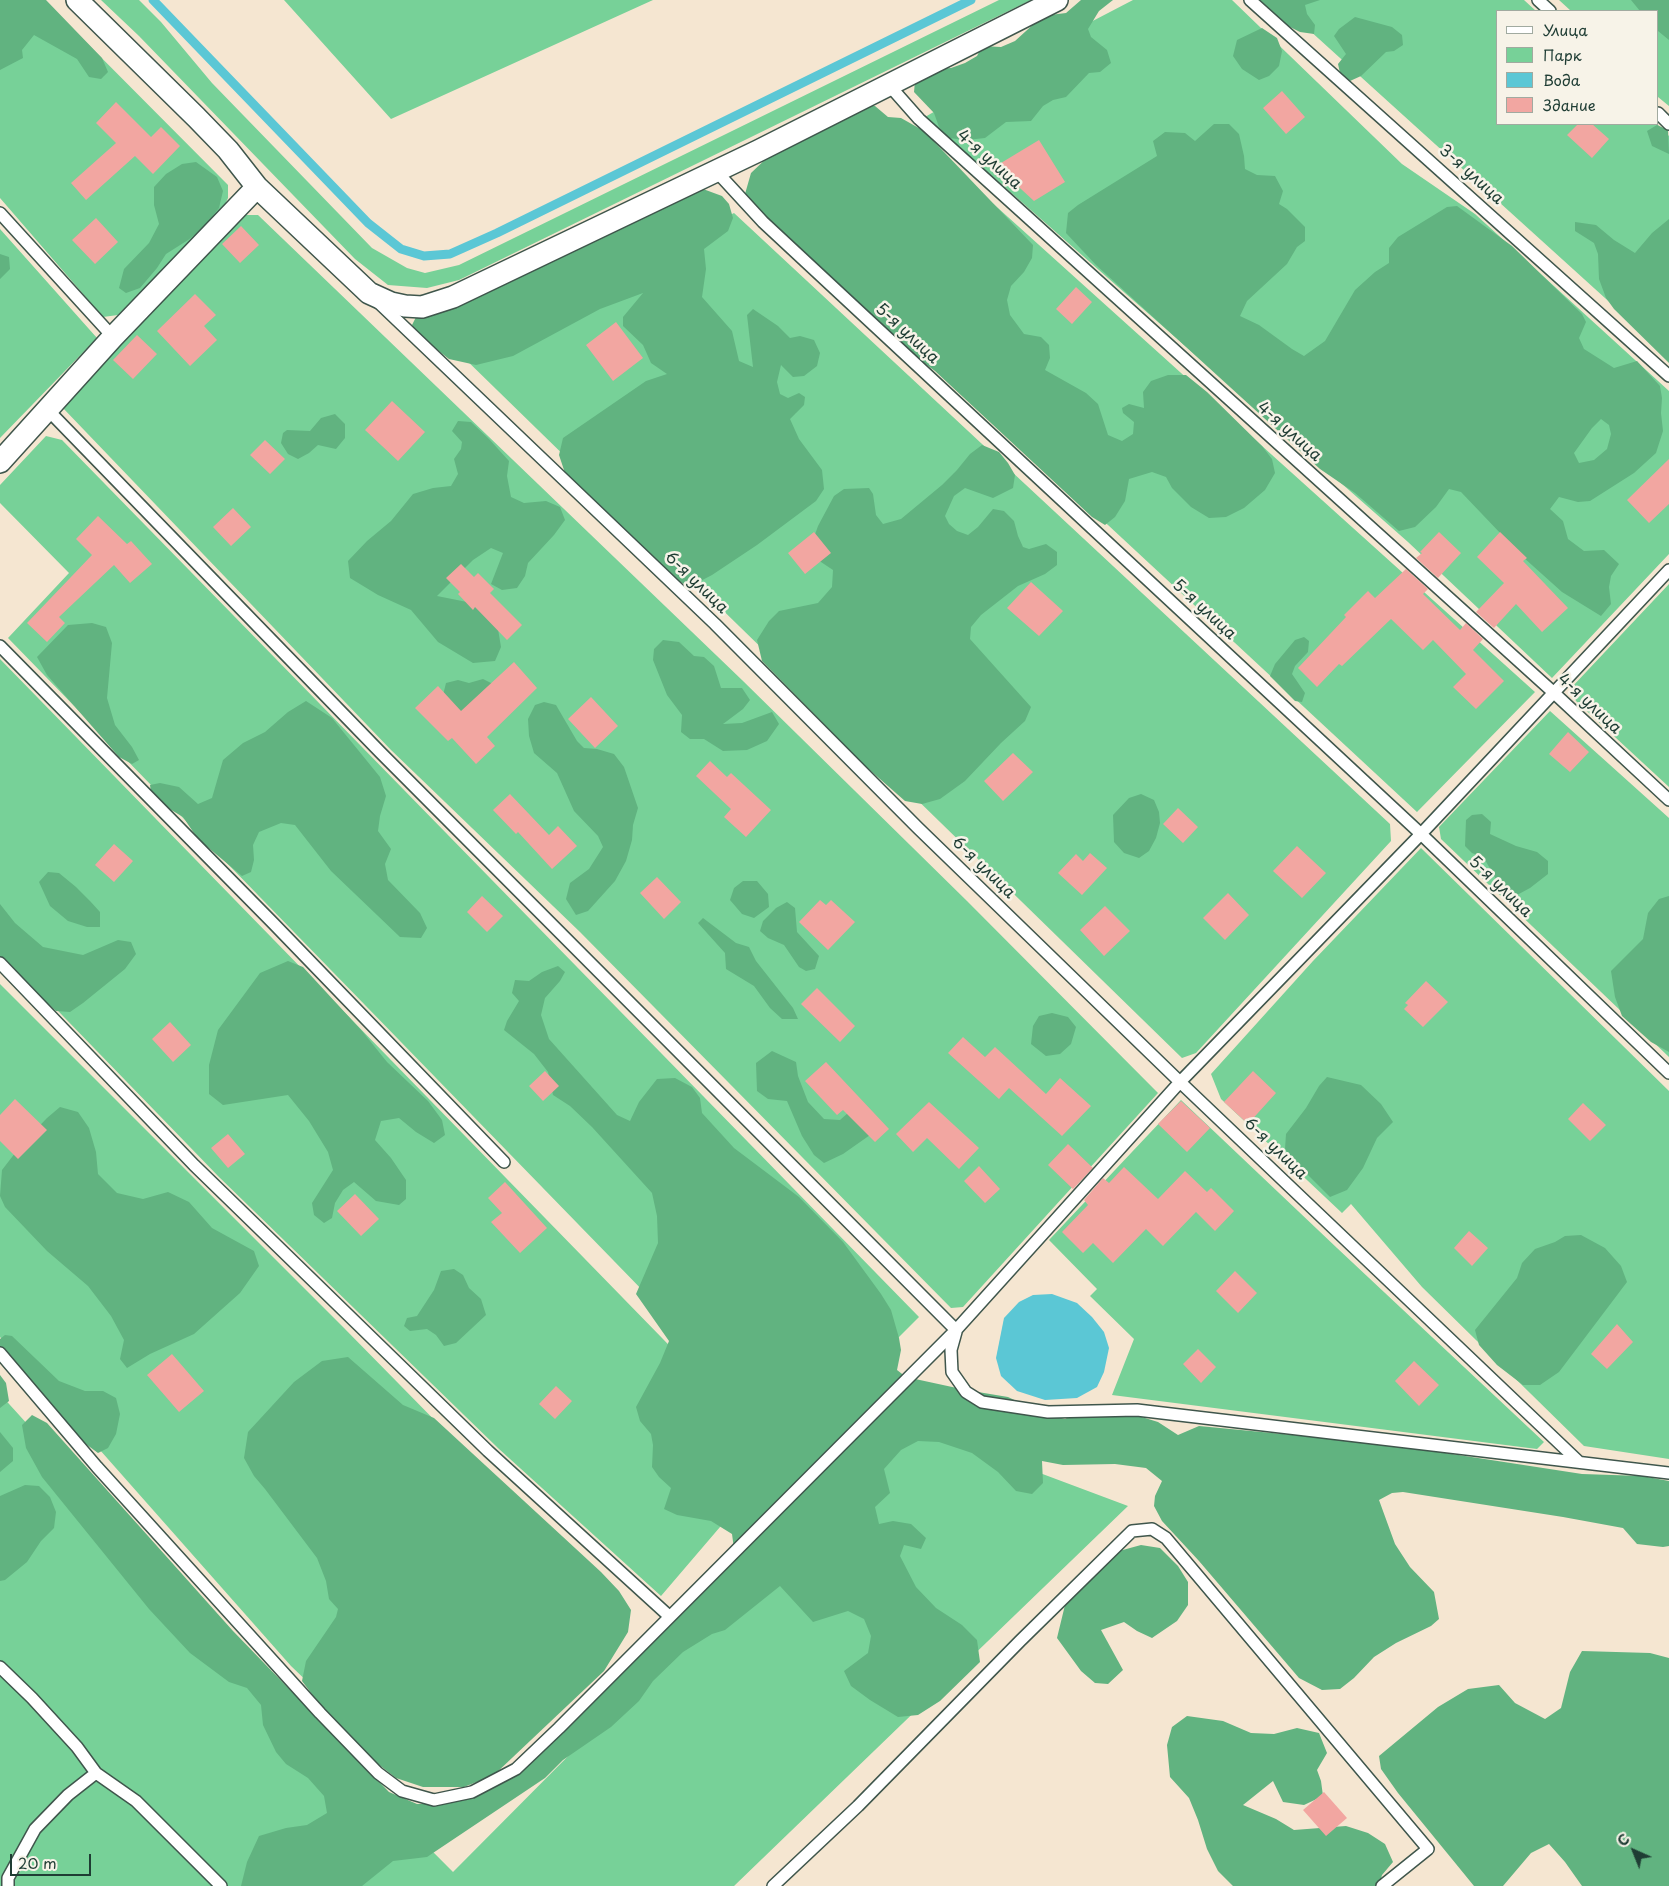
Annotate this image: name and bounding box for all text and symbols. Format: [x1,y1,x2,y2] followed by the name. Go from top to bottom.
[1496,10,1659,125] legend
[1543,18,1588,41] text: Улица
[1543,43,1582,66] text: Парк
[1543,68,1580,91] text: Вода
[1543,93,1596,116] text: Здание
[953,126,1025,194] street label: 4-я улица
[1435,141,1507,209] street label: 3-я улица
[871,300,943,368] street label: 5-я улица
[1253,398,1325,466] street label: 4-я улица
[660,548,732,618] street label: 6-я улица
[1168,576,1240,644] street label: 5-я улица
[1553,670,1625,738] street label: 4-я улица
[947,833,1019,903] street label: 6-я улица
[1465,852,1535,922] street label: 5-я улица
[1239,1114,1311,1184] street label: 6-я улица
[1609,1826,1659,1876] north arrow
[1612,1829,1634,1851] text: С
[12,1844,94,1876] scale bar
[18,1851,57,1874] text: 20 m

